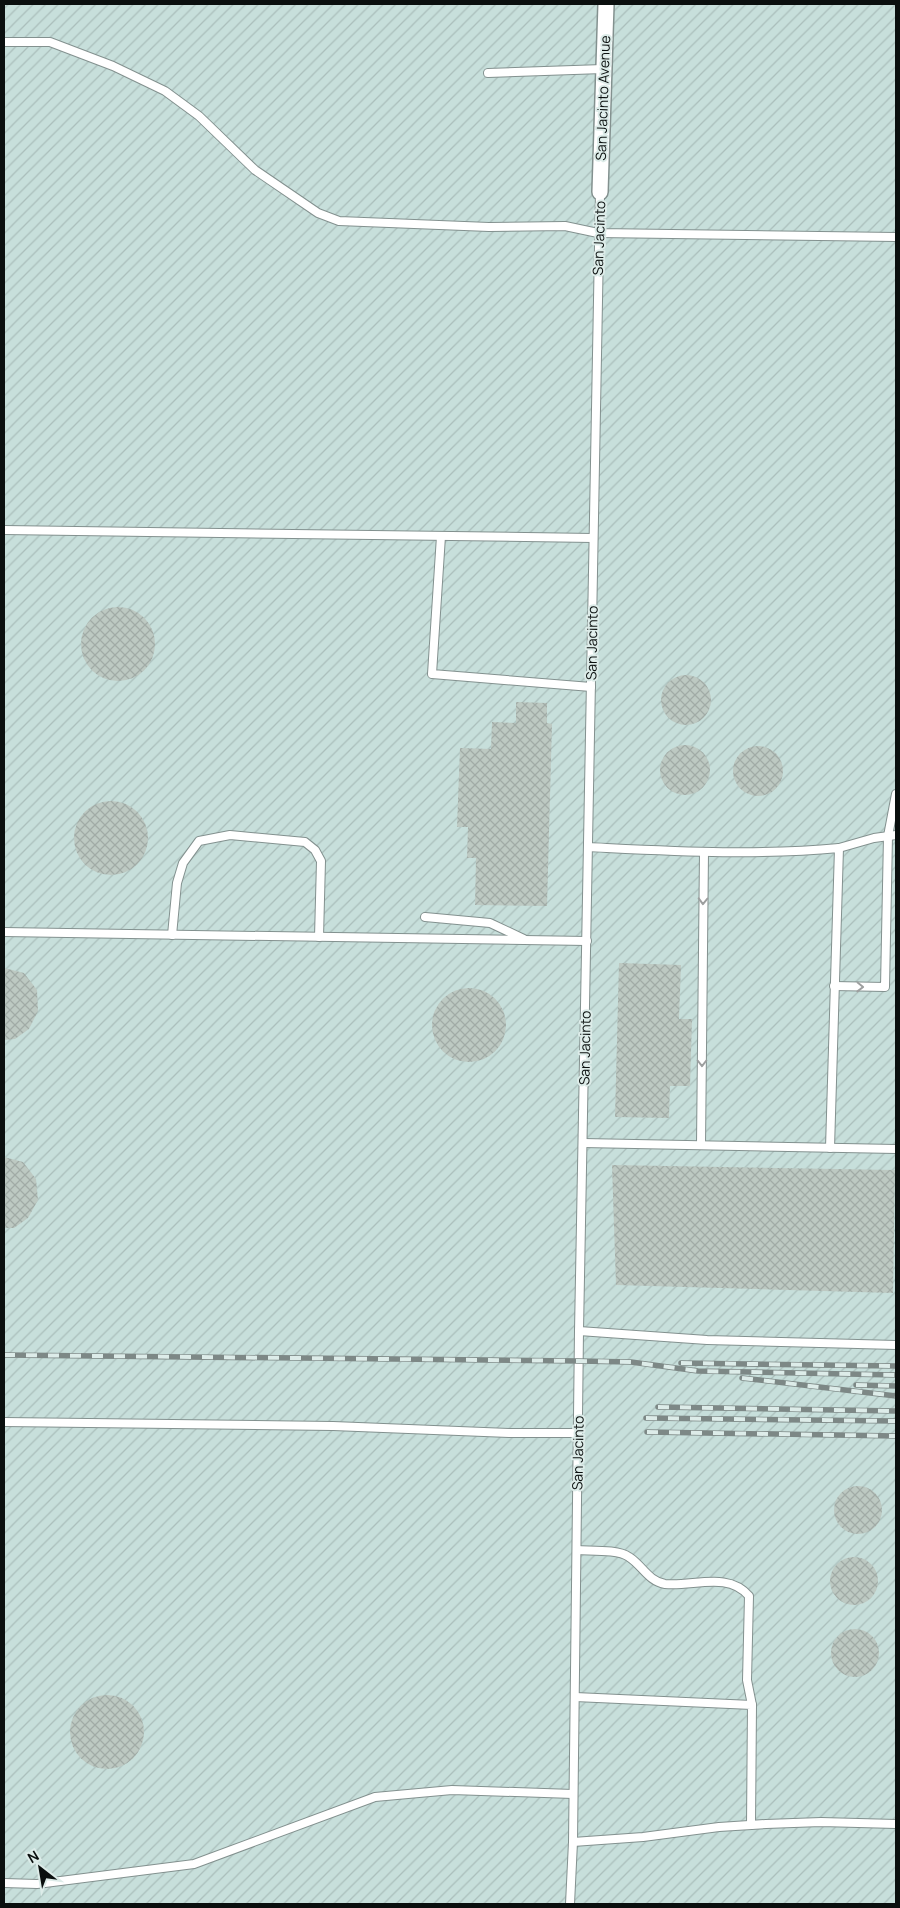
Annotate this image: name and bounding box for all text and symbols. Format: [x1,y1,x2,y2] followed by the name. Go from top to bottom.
[591,35,614,161] street label: San Jacinto Avenue
[588,200,609,276] street label: San Jacinto
[581,606,602,680] street label: San Jacinto
[698,898,708,905] one-way arrow
[856,981,864,992] one-way arrow
[574,1011,595,1085] street label: San Jacinto
[697,1060,707,1068] one-way arrow
[567,1416,588,1490] street label: San Jacinto
[15,1843,65,1893] north arrow
[24,1846,42,1867] text: N

